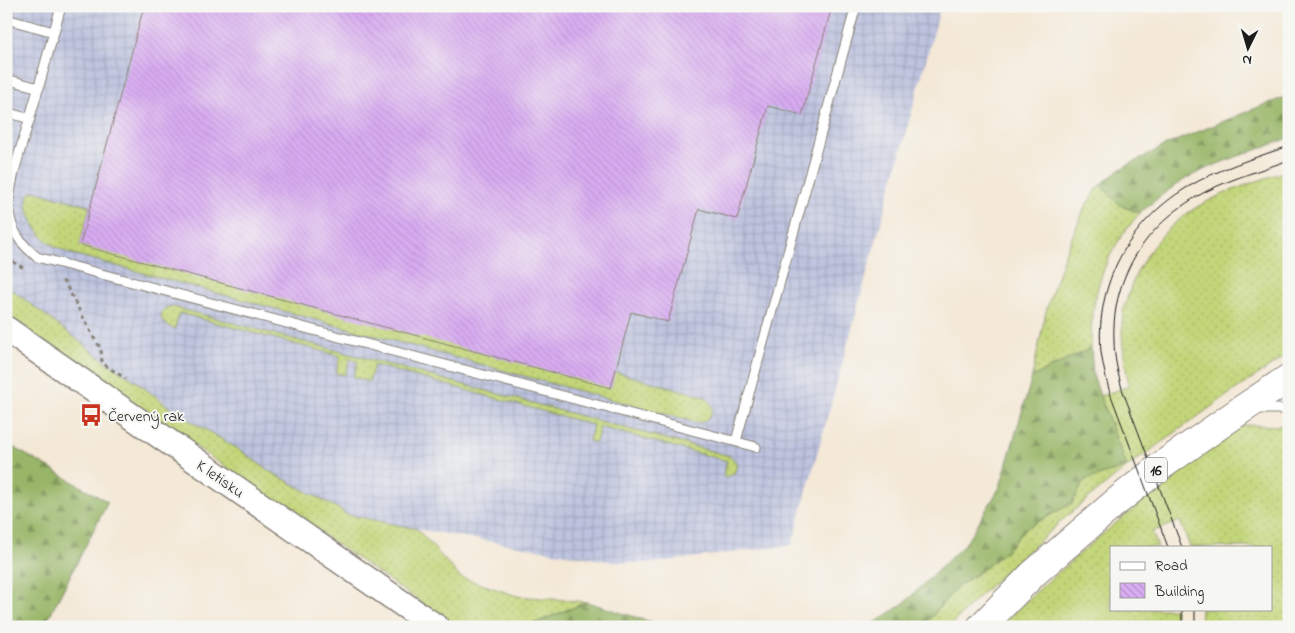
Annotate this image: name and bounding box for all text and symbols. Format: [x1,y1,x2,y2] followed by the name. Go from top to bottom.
[1222,22,1272,72] north arrow
[1241,49,1253,70] text: N
[78,402,104,428] bus stop icon: Červený rak
[108,405,185,429] place label: Červený rak
[191,454,249,505] street label: K letisku
[1145,458,1167,482] road number: 16
[1110,546,1272,610] legend
[1155,555,1188,577] text: Road
[1154,581,1204,604] text: Building

